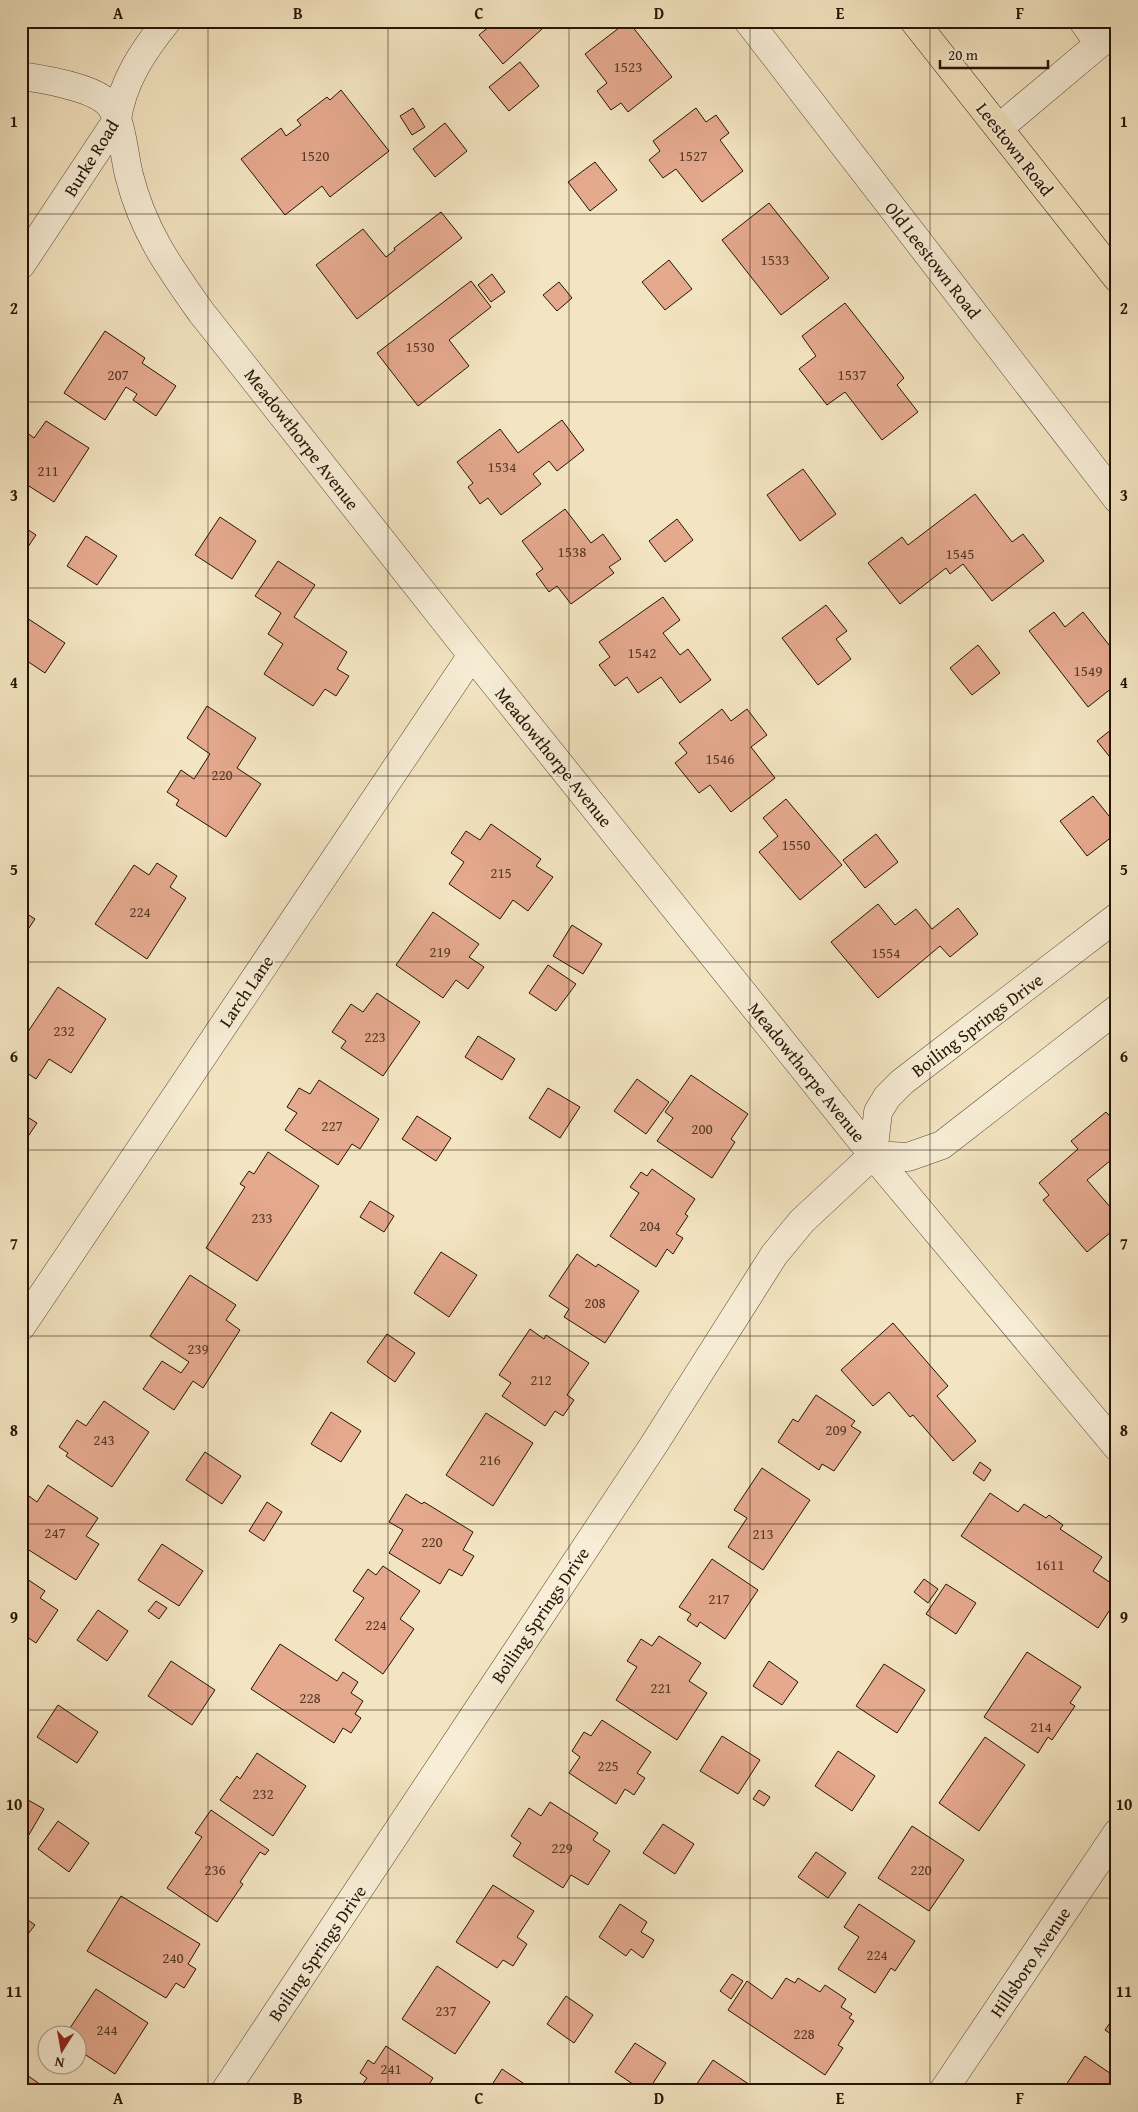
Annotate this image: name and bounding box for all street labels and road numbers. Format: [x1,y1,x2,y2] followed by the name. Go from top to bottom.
[970,96,1061,202] street label: Leestown Road
[57,114,125,202] street label: Burke Road
[879,196,988,325] street label: Old Leestown Road
[238,362,366,516] street label: Meadowthorpe Avenue
[489,681,619,833] street label: Meadowthorpe Avenue
[212,949,280,1033] street label: Larch Lane
[905,966,1049,1084] street label: Boiling Springs Drive
[742,996,872,1148] street label: Meadowthorpe Avenue
[484,1541,596,1689] street label: Boiling Springs Drive
[261,1879,373,2027] street label: Boiling Springs Drive
[983,1901,1077,2023] street label: Hillsboro Avenue

